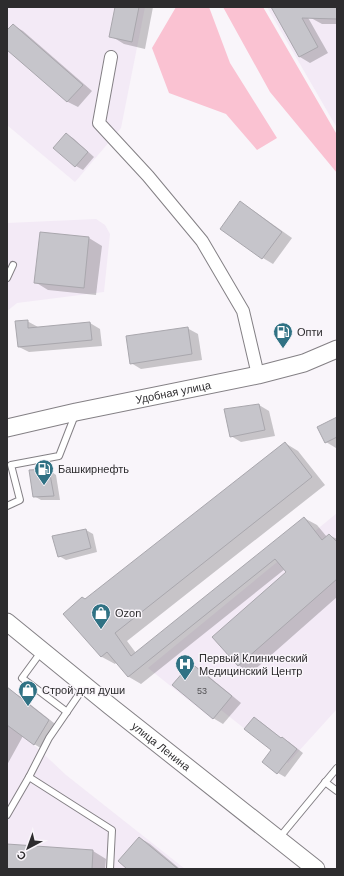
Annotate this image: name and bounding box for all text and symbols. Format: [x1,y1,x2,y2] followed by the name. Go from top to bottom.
[272,321,294,349] fuel station icon: Опти
[297,326,323,338] place label: Опти
[134,379,213,406] street label: Удобная улица
[33,458,55,486] fuel station icon: Башкирнефть
[58,463,129,475] place label: Башкирнефть
[90,602,112,630] shop icon: Ozon
[115,607,141,619] place label: Ozon
[199,652,308,677] place label: Первый Клинический Медицинский Центр
[174,653,196,681] hospital icon: Первый Клинический Медицинский Центр
[17,679,39,707] shop icon: Строй для души
[42,684,125,696] place label: Строй для души
[197,686,207,696] house number: 53
[129,720,193,774] street label: улица Ленина
[8,828,48,868] north arrow
[14,848,28,863] text: С

